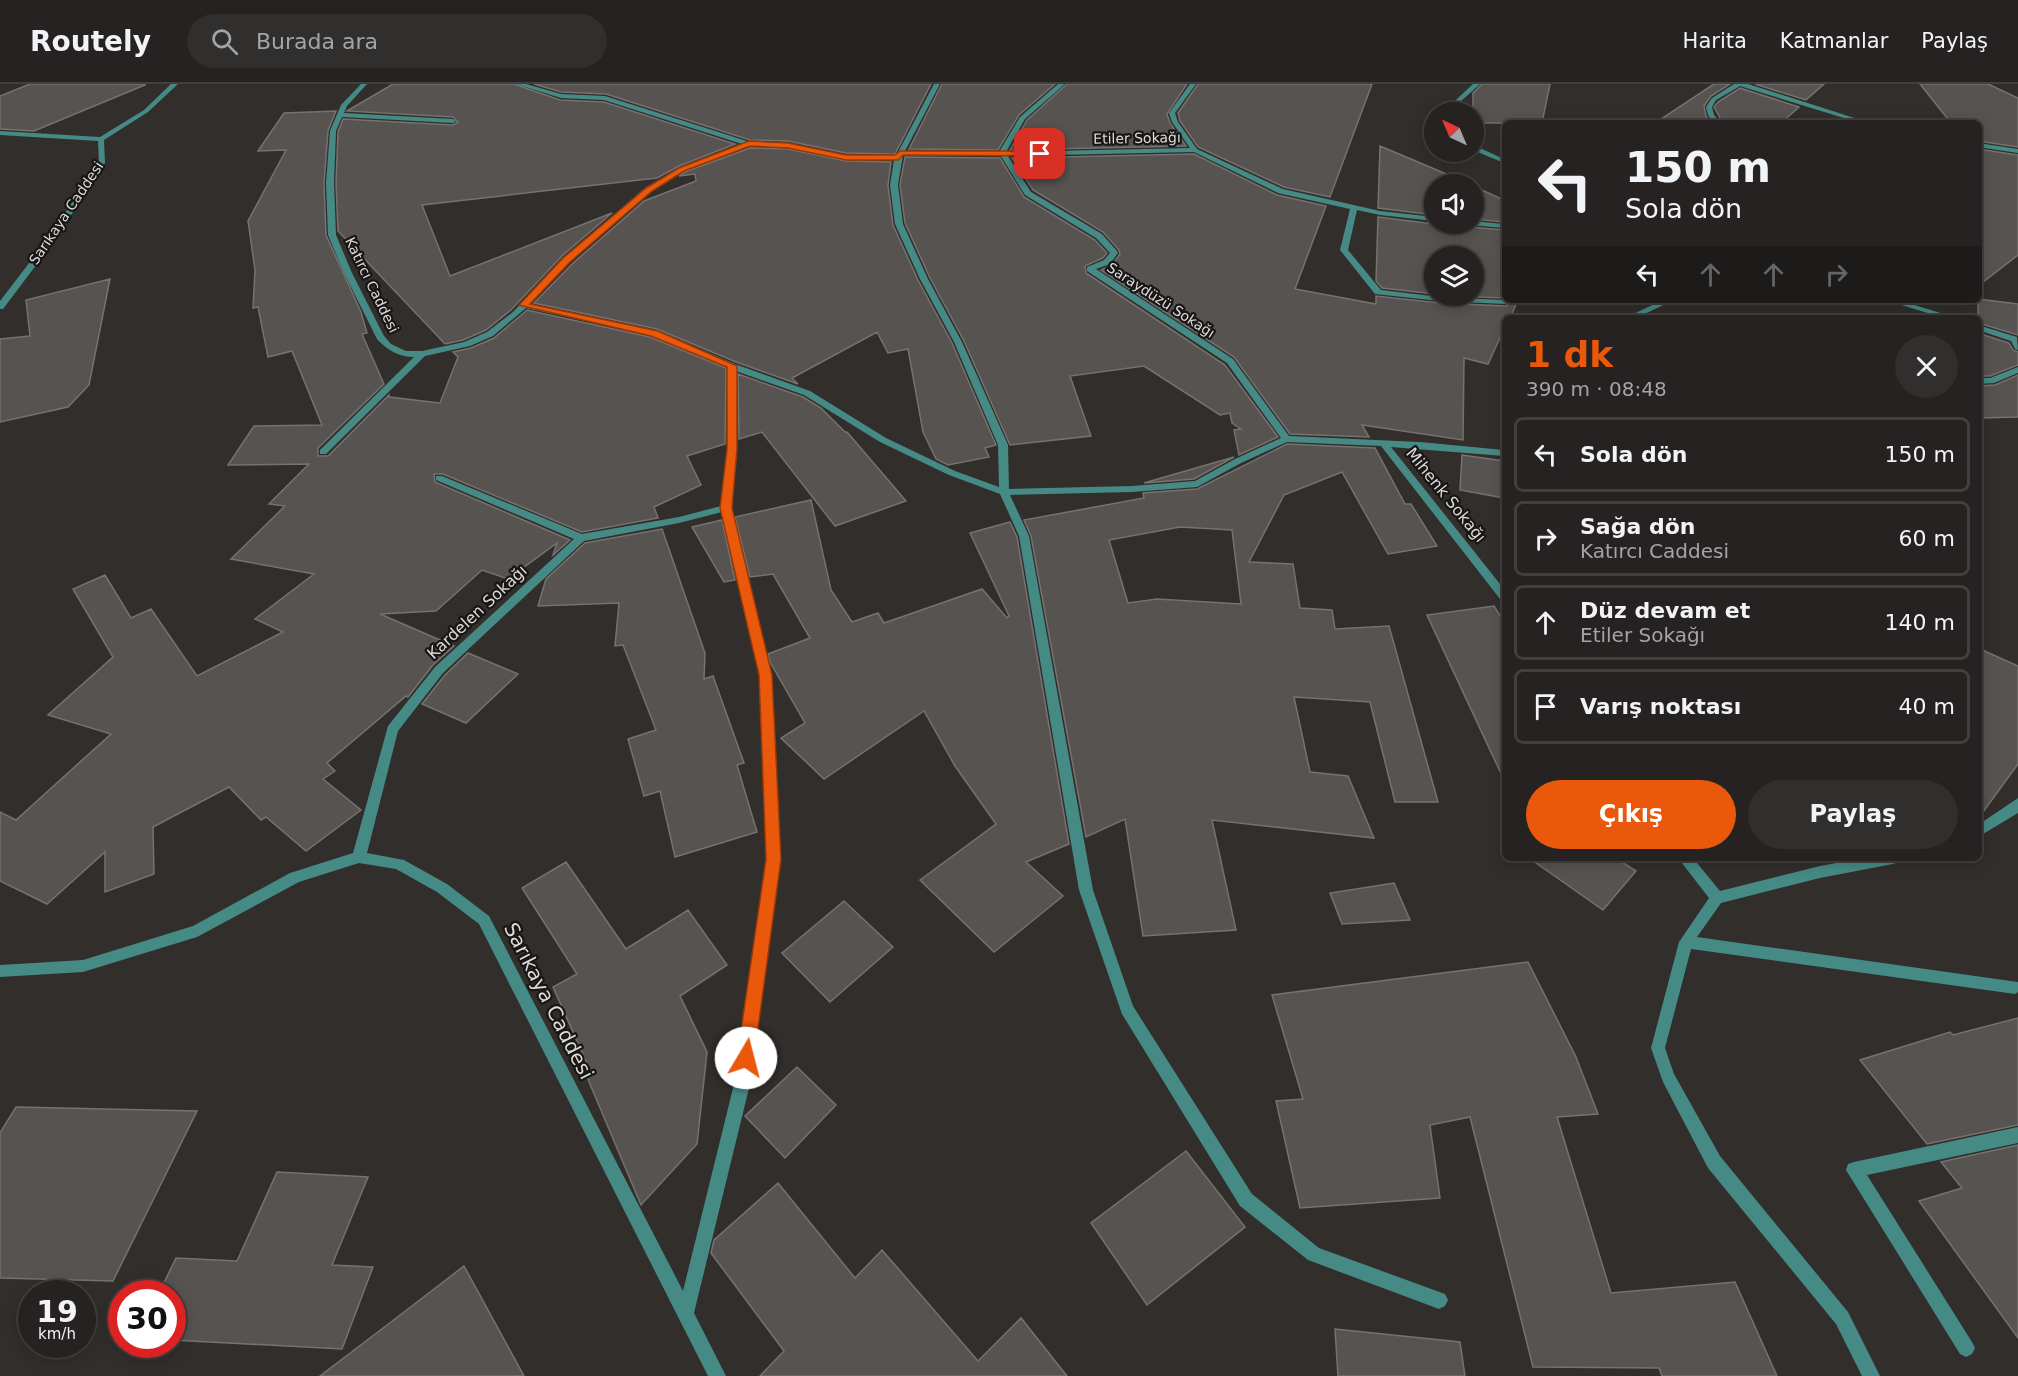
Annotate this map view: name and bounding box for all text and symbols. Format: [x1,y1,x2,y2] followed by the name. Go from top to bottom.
[187,14,607,68] search box
[30,25,151,58] text: Routely
[208,25,241,58] icon: search
[256,29,378,54] text: Burada ara
[1683,29,1747,53] text: Harita
[1780,29,1888,53] text: Katmanlar
[1921,29,1988,53] text: Paylaş
[1424,102,1484,162] north arrow
[1424,102,1484,306] map controls
[1014,128,1065,179] pin
[1093,129,1181,147] street label: Etiler Sokağı
[1023,137,1056,170] icon: arrive
[1625,143,1771,192] text: 150 m
[1526,144,1604,222] icon: left
[26,158,106,268] street label: Sarıkaya Caddesi
[1424,174,1484,234] button: sound
[1625,193,1742,224] text: Sola dön
[342,235,402,335] street label: Katırcı Caddesi
[1424,246,1484,306] button: layers
[1631,258,1664,291] icon: left
[1694,258,1727,291] icon: ahead
[1757,258,1790,291] icon: ahead
[1820,258,1853,291] icon: right
[1104,259,1218,341] street label: Saraydüzü Sokağı
[1526,334,1613,375] text: 1 dk
[1895,335,1958,398] button: close
[1526,377,1667,401] text: 390 m · 08:48
[1529,438,1562,471] icon: left
[1580,442,1688,467] text: Sola dön
[1885,442,1955,467] text: 150 m
[1402,444,1490,546] street label: Mihenk Sokağı
[1580,514,1695,539] text: Sağa dön
[1529,522,1562,555] icon: right
[1899,526,1955,551] text: 60 m
[1580,539,1729,563] text: Katırcı Caddesi
[423,561,531,663] street label: Kardelen Sokağı
[1580,598,1750,623] text: Düz devam et
[1529,606,1562,639] icon: ahead
[1885,610,1955,635] text: 140 m
[1580,623,1705,647] text: Etiler Sokağı
[1529,690,1562,723] icon: arrive
[1580,694,1741,719] text: Varış noktası
[1899,694,1955,719] text: 40 m
[1526,780,1736,849] button: Çıkış
[1748,780,1958,849] button: Paylaş
[499,919,599,1083] street label: Sarıkaya Caddesi
[714,1026,778,1090] position arrow
[108,1280,186,1358] speed limit sign: 30
[36,1294,78,1329] text: 19
[38,1325,76,1343] text: km/h

